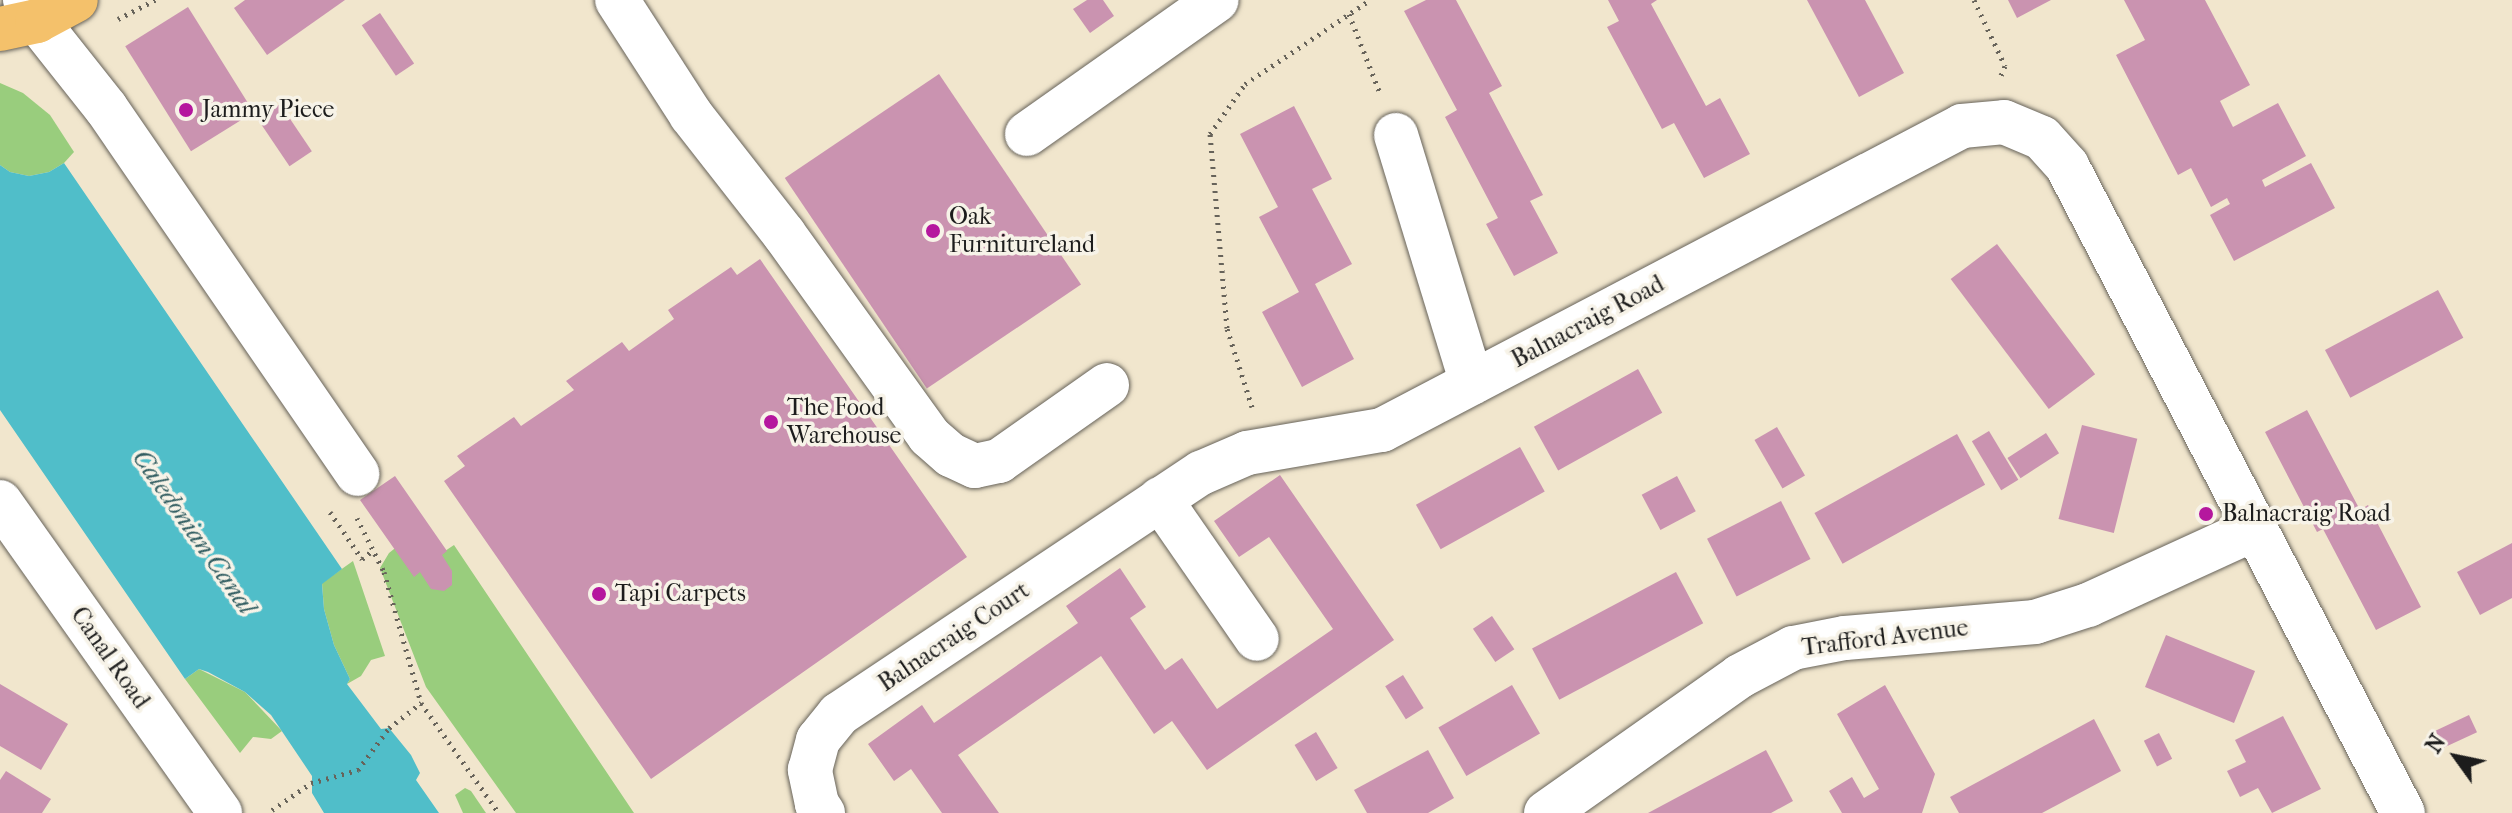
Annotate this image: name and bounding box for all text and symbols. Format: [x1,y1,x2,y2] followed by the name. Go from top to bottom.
[202,96,334,124] place label: Jammy Piece
[177,101,195,119] marker: Jammy Piece
[949,203,1095,259] place label: Oak Furnitureland
[924,222,942,240] marker: Oak Furnitureland
[1507,270,1669,374] street label: Balnacraig Road
[787,394,901,450] place label: The Food Warehouse
[762,413,780,431] marker: The Food Warehouse
[126,444,262,620] water label: Caledonian Canal
[2222,500,2391,528] place label: Balnacraig Road
[2197,505,2215,523] marker: Balnacraig Road
[873,576,1035,698] street label: Balnacraig Court
[615,580,746,608] place label: Tapi Carpets
[590,585,608,603] marker: Tapi Carpets
[65,602,155,714] street label: Canal Road
[1800,613,1970,663] street label: Trafford Avenue
[2416,717,2496,797] north arrow
[2420,730,2451,758] text: N

